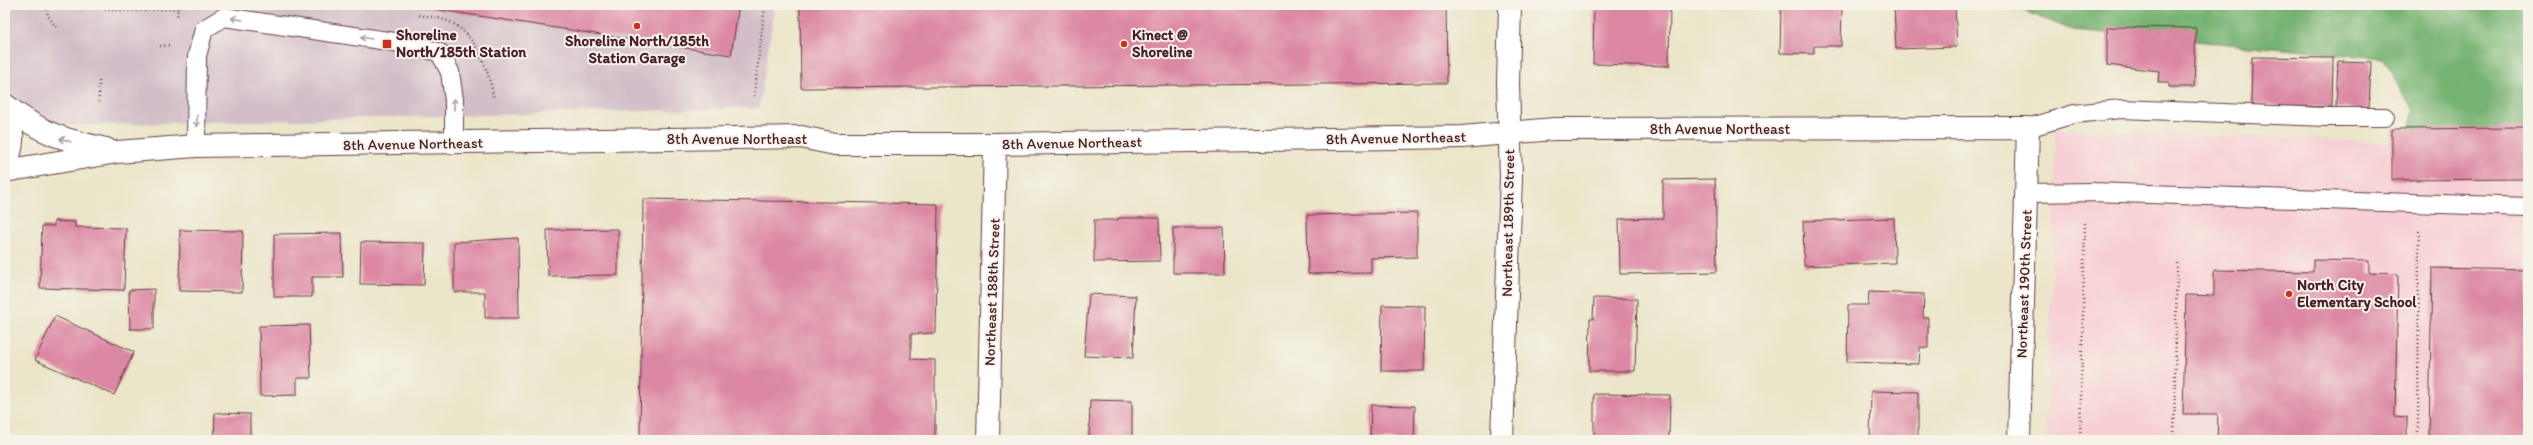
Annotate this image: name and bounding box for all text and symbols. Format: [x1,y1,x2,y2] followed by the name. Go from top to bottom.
[231,14,244,22] one-way arrow
[632,21,642,31] marker: Shoreline North/185th Station Garage
[396,26,527,61] place label: Shoreline North/185th Station
[1132,26,1193,61] place label: Kinect @ Shoreline
[565,32,709,68] place label: Shoreline North/185th Station Garage
[360,34,373,42] one-way arrow
[381,38,393,50] marker: Shoreline North/185th Station
[1119,39,1129,49] marker: Kinect @ Shoreline
[450,98,458,111] one-way arrow
[193,114,201,127] one-way arrow
[1650,120,1790,138] street label: 8th Avenue Northeast
[1326,128,1467,148] street label: 8th Avenue Northeast
[667,130,807,148] street label: 8th Avenue Northeast
[1002,133,1143,153] street label: 8th Avenue Northeast
[343,134,484,154] street label: 8th Avenue Northeast
[59,136,72,143] one-way arrow
[1498,149,1518,297] street label: Northeast 189th Street
[2012,209,2036,359] street label: Northeast 190th Street
[980,217,1004,366] street label: Northeast 188th Street
[2297,276,2417,312] place label: North City Elementary School
[2284,289,2294,299] marker: North City Elementary School

